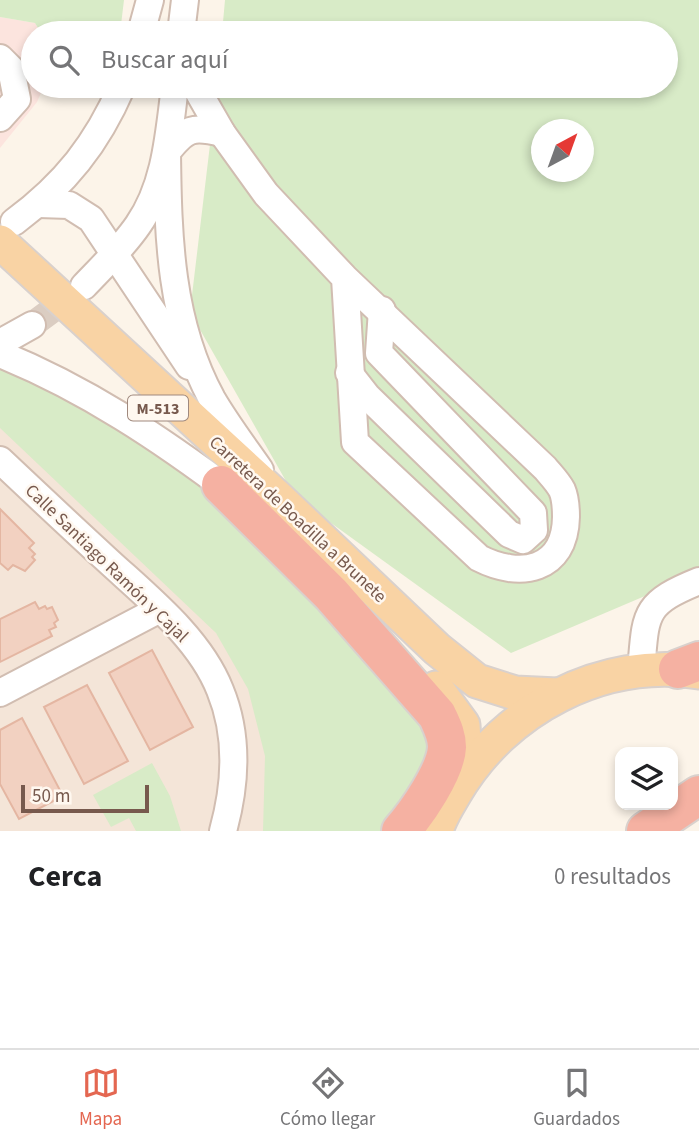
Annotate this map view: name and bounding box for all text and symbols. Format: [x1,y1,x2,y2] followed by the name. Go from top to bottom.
[21,21,678,98] search box
[45,41,83,79] icon: search
[101,41,228,78] text: Buscar aquí
[531,119,594,182] north arrow
[128,396,188,420] road number: M-513
[203,430,392,608] street label: Carretera de Boadilla a Brunete
[19,479,194,648] street label: Calle Santiago Ramón y Cajal
[615,747,678,810] map controls
[615,747,678,810] button: layers
[21,782,149,814] scale bar
[32,783,70,810] text: 50 m
[28,855,102,898] text: Cerca
[554,860,671,893] text: 0 resultados
[79,1064,122,1133] tab: Mapa
[280,1064,375,1133] tab: Cómo llegar
[533,1064,620,1133] tab: Guardados

